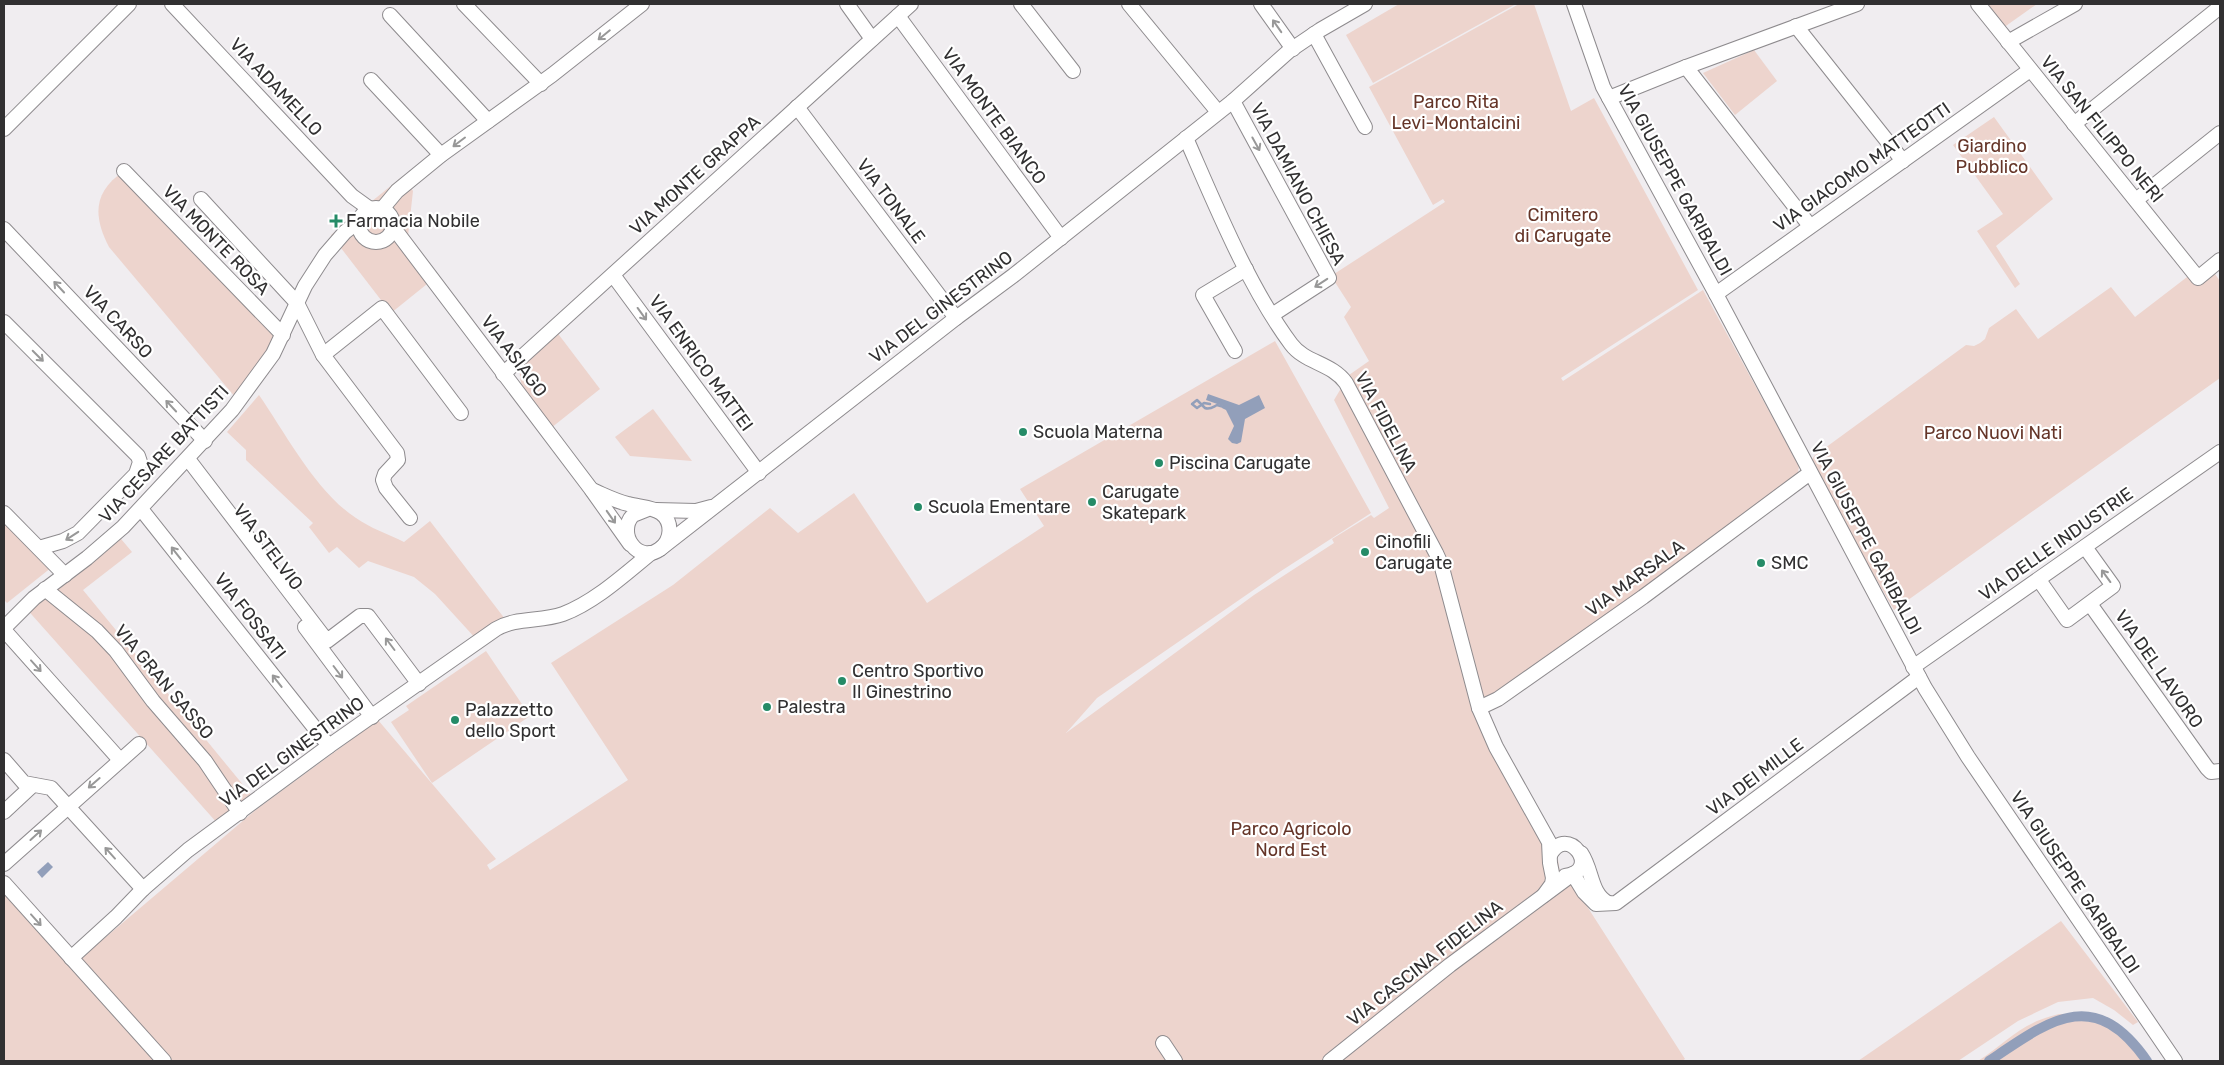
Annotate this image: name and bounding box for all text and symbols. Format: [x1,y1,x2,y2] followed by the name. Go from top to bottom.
[1272,19,1282,33] one-way arrow
[598,29,611,40] one-way arrow
[225,33,327,141] street label: VIA ADAMELLO
[937,44,1051,188] street label: VIA MONTE BIANCO
[2036,51,2168,207] street label: VIA SAN FILIPPO NERI
[1613,81,1737,279] street label: VIA GIUSEPPE GARIBALDI
[1392,91,1520,134] park label: Parco Rita Levi-Montalcini
[1769,97,1955,237] street label: VIA GIACOMO MATTEOTTI
[1246,99,1350,269] street label: VIA DAMIANO CHIESA
[625,111,765,239] street label: VIA MONTE GRAPPA
[1956,135,2028,178] park label: Giardino Pubblico
[453,136,466,147] one-way arrow
[1251,136,1261,151] one-way arrow
[852,154,930,248] street label: VIA TONALE
[158,180,274,300] street label: VIA MONTE ROSA
[1515,204,1611,247] park label: Cimitero di Carugate
[346,210,480,232] place label: Farmacia Nobile
[330,215,342,227] marker: Farmacia Nobile
[865,246,1017,368] street label: VIA DEL GINESTRINO
[1315,279,1329,289] one-way arrow
[53,281,65,294] one-way arrow
[79,281,157,363] street label: VIA CARSO
[644,291,758,435] street label: VIA ENRICO MATTEI
[637,307,647,321] one-way arrow
[476,311,552,401] street label: VIA ASIAGO
[32,350,44,363] one-way arrow
[1350,368,1422,476] street label: VIA FIDELINA
[94,380,234,528] street label: VIA CESARE BATTISTI
[165,399,177,412] one-way arrow
[1033,421,1163,443] place label: Scuola Materna
[1924,422,2062,444] park label: Parco Nuovi Nati
[1017,426,1029,438] marker: Scuola Materna
[1806,438,1926,638] street label: VIA GIUSEPPE GARIBALDI
[1169,452,1311,474] place label: Piscina Carugate
[1153,457,1165,469] marker: Piscina Carugate
[1102,481,1187,524] place label: Carugate Skatepark
[1975,482,2137,606] street label: VIA DELLE INDUSTRIE
[928,496,1071,518] place label: Scuola Ementare
[1086,496,1098,508] marker: Carugate Skatepark
[228,499,308,595] street label: VIA STELVIO
[912,501,924,513] marker: Scuola Ementare
[606,509,616,523] one-way arrow
[65,531,79,541] one-way arrow
[1375,531,1452,574] place label: Cinofili Carugate
[1582,535,1688,621] street label: VIA MARSALA
[1359,546,1371,558] marker: Cinofili Carugate
[171,547,182,560] one-way arrow
[1771,552,1808,574] place label: SMC
[1755,557,1767,569] marker: SMC
[209,568,291,664] street label: VIA FOSSATI
[2101,569,2111,583] one-way arrow
[2110,606,2208,732] street label: VIA DEL LAVORO
[110,620,218,744] street label: VIA GRAN SASSO
[385,637,395,651] one-way arrow
[30,660,42,673] one-way arrow
[852,660,984,703] place label: Centro Sportivo Il Ginestrino
[333,665,344,678] one-way arrow
[272,675,283,688] one-way arrow
[836,675,848,687] marker: Centro Sportivo Il Ginestrino
[215,692,369,812] street label: VIA DEL GINESTRINO
[777,696,846,718] place label: Palestra
[465,699,555,742] place label: Palazzetto dello Sport
[761,701,773,713] marker: Palestra
[449,714,461,726] marker: Palazzetto dello Sport
[1702,733,1808,821] street label: VIA DEI MILLE
[88,777,101,789] one-way arrow
[2006,787,2144,977] street label: VIA GIUSEPPE GARIBALDI
[1230,818,1352,861] park label: Parco Agricolo Nord Est
[29,829,42,841] one-way arrow
[105,846,116,859] one-way arrow
[1343,895,1507,1031] street label: VIA CASCINA FIDELINA
[31,913,42,926] one-way arrow

